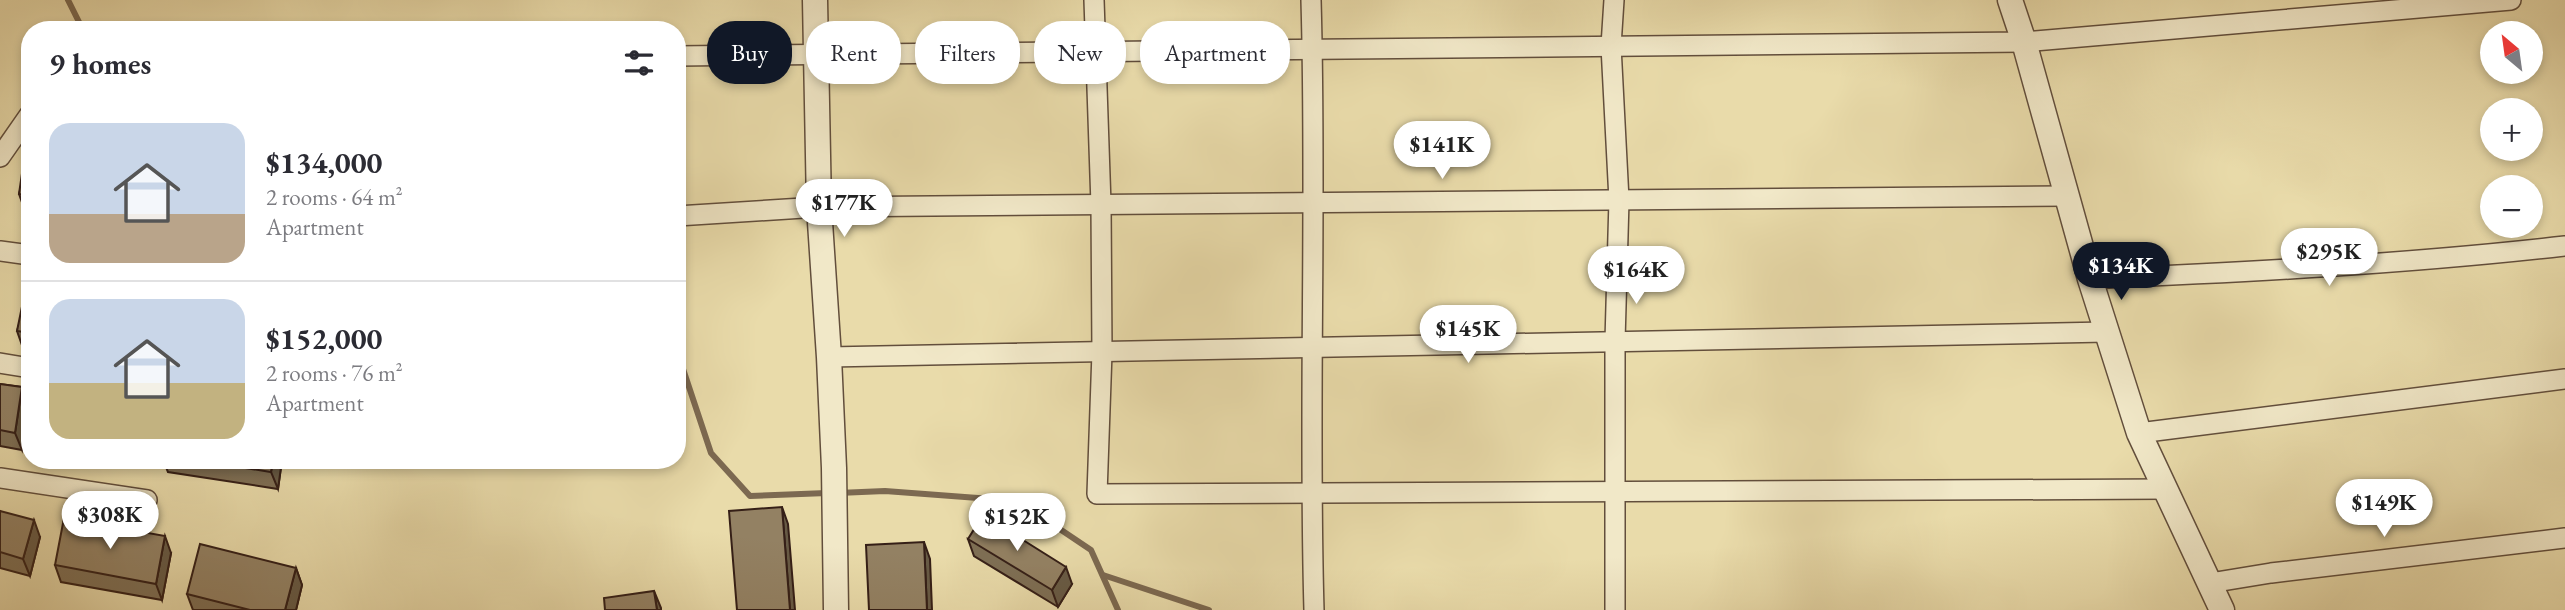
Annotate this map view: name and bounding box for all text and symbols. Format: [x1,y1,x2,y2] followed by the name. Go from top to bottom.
[707,21,792,84] chip: Buy
[806,21,901,84] chip: Rent
[915,21,1020,84] chip: Filters
[1034,21,1126,84] chip: New
[1140,21,1290,84] chip: Apartment
[2480,21,2543,84] north arrow
[2480,21,2543,238] map controls
[49,44,151,83] text: 9 homes
[620,44,658,82] icon: filters
[2480,98,2543,161] button: +
[1393,122,1491,181] pin: $141K
[1410,129,1474,159] text: $141K
[266,143,382,182] text: $134,000
[105,151,189,235] icon: home
[2480,175,2543,238] button: −
[795,180,893,239] pin: $177K
[266,182,403,212] text: 2 rooms · 64 m²
[812,187,876,217] text: $177K
[266,212,364,242] text: Apartment
[2280,229,2378,288] pin: $295K
[2297,236,2361,266] text: $295K
[2072,243,2170,302] pin: $134K
[1587,246,1685,306] pin: $164K
[2089,250,2153,280] text: $134K
[1604,254,1668,284] text: $164K
[1419,306,1517,365] pin: $145K
[1436,313,1500,343] text: $145K
[266,319,382,358] text: $152,000
[105,327,189,411] icon: home
[266,358,403,388] text: 2 rooms · 76 m²
[266,388,364,418] text: Apartment
[2335,480,2433,539] pin: $149K
[2352,487,2416,517] text: $149K
[61,491,159,551] pin: $308K
[968,494,1066,553] pin: $152K
[78,499,142,529] text: $308K
[985,501,1049,531] text: $152K

